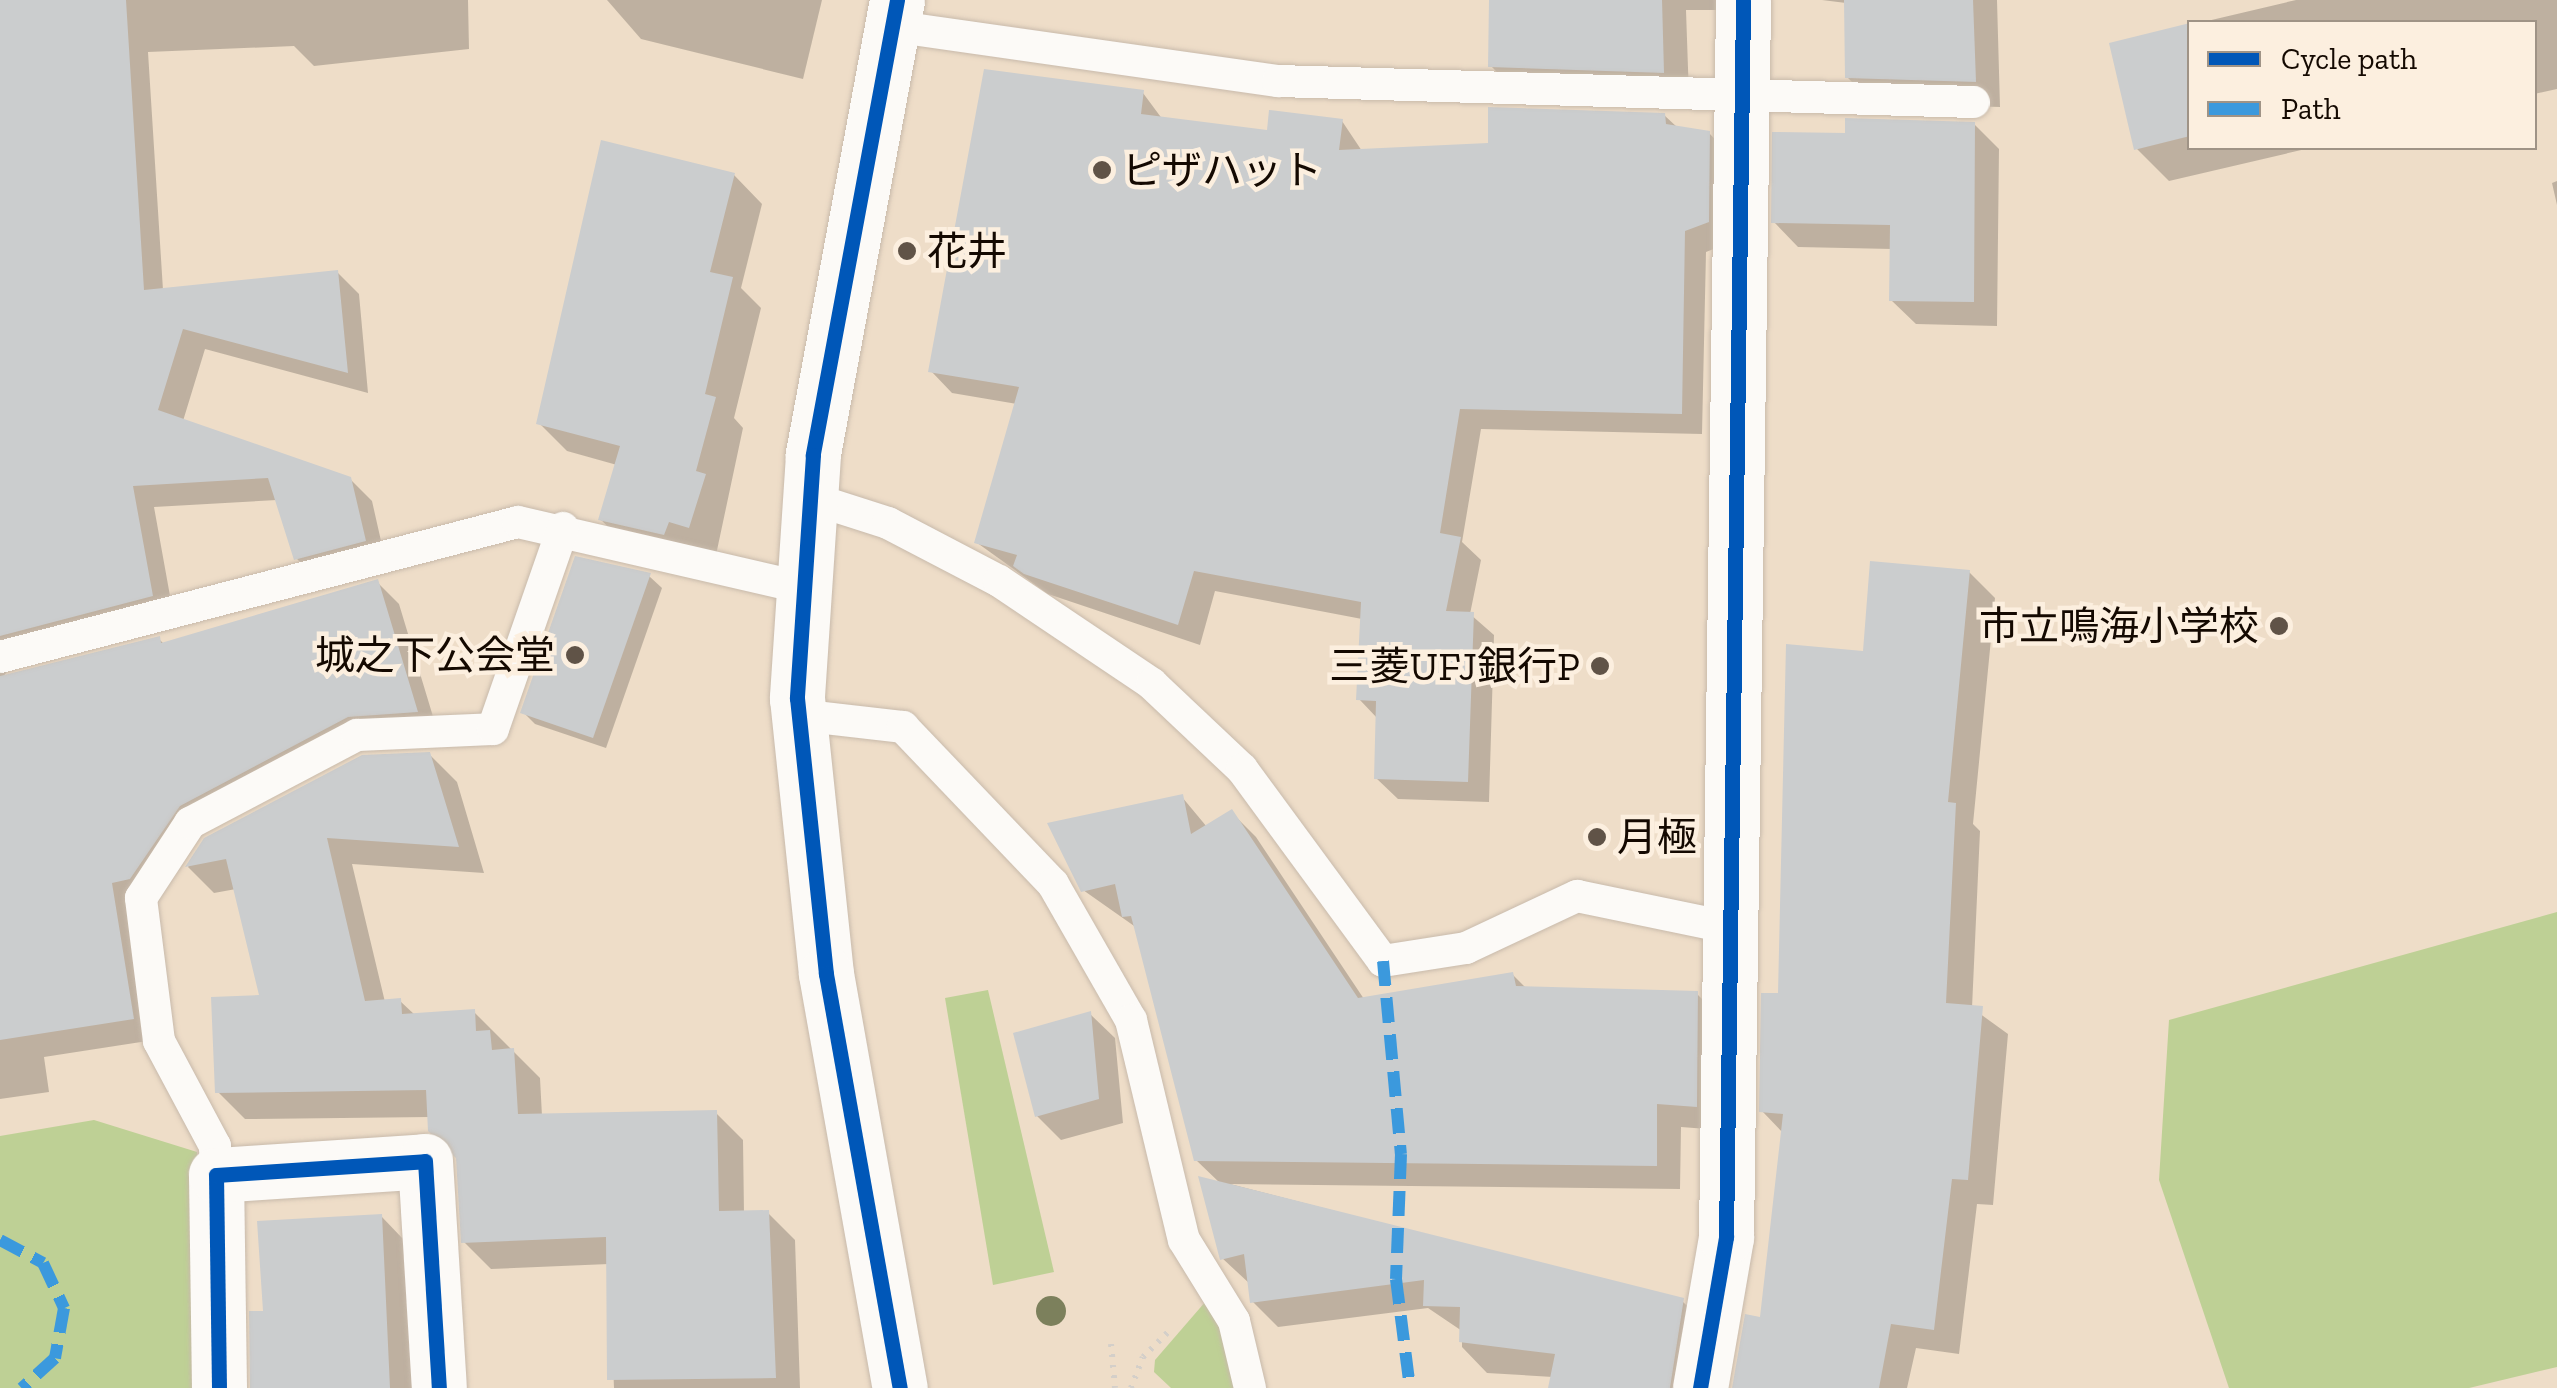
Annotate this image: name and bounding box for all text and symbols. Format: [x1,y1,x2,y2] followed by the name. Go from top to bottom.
[2187,20,2537,150] legend
[2281,41,2417,77] text: Cycle path
[2281,91,2340,127] text: Path
[1122,146,1322,194] place label: ピザハット
[1091,159,1113,181] marker: ピザハット
[927,227,1007,275] place label: 花井
[896,240,918,262] marker: 花井
[1979,602,2259,650] place label: 市立鳴海小学校
[2268,615,2290,637] marker: 市立鳴海小学校
[315,631,555,679] place label: 城之下公会堂
[1330,642,1580,690] place label: 三菱UFJ銀行P
[564,644,586,666] marker: 城之下公会堂
[1589,655,1611,677] marker: 三菱UFJ銀行P
[1617,813,1697,861] place label: 月極
[1586,826,1608,848] marker: 月極

